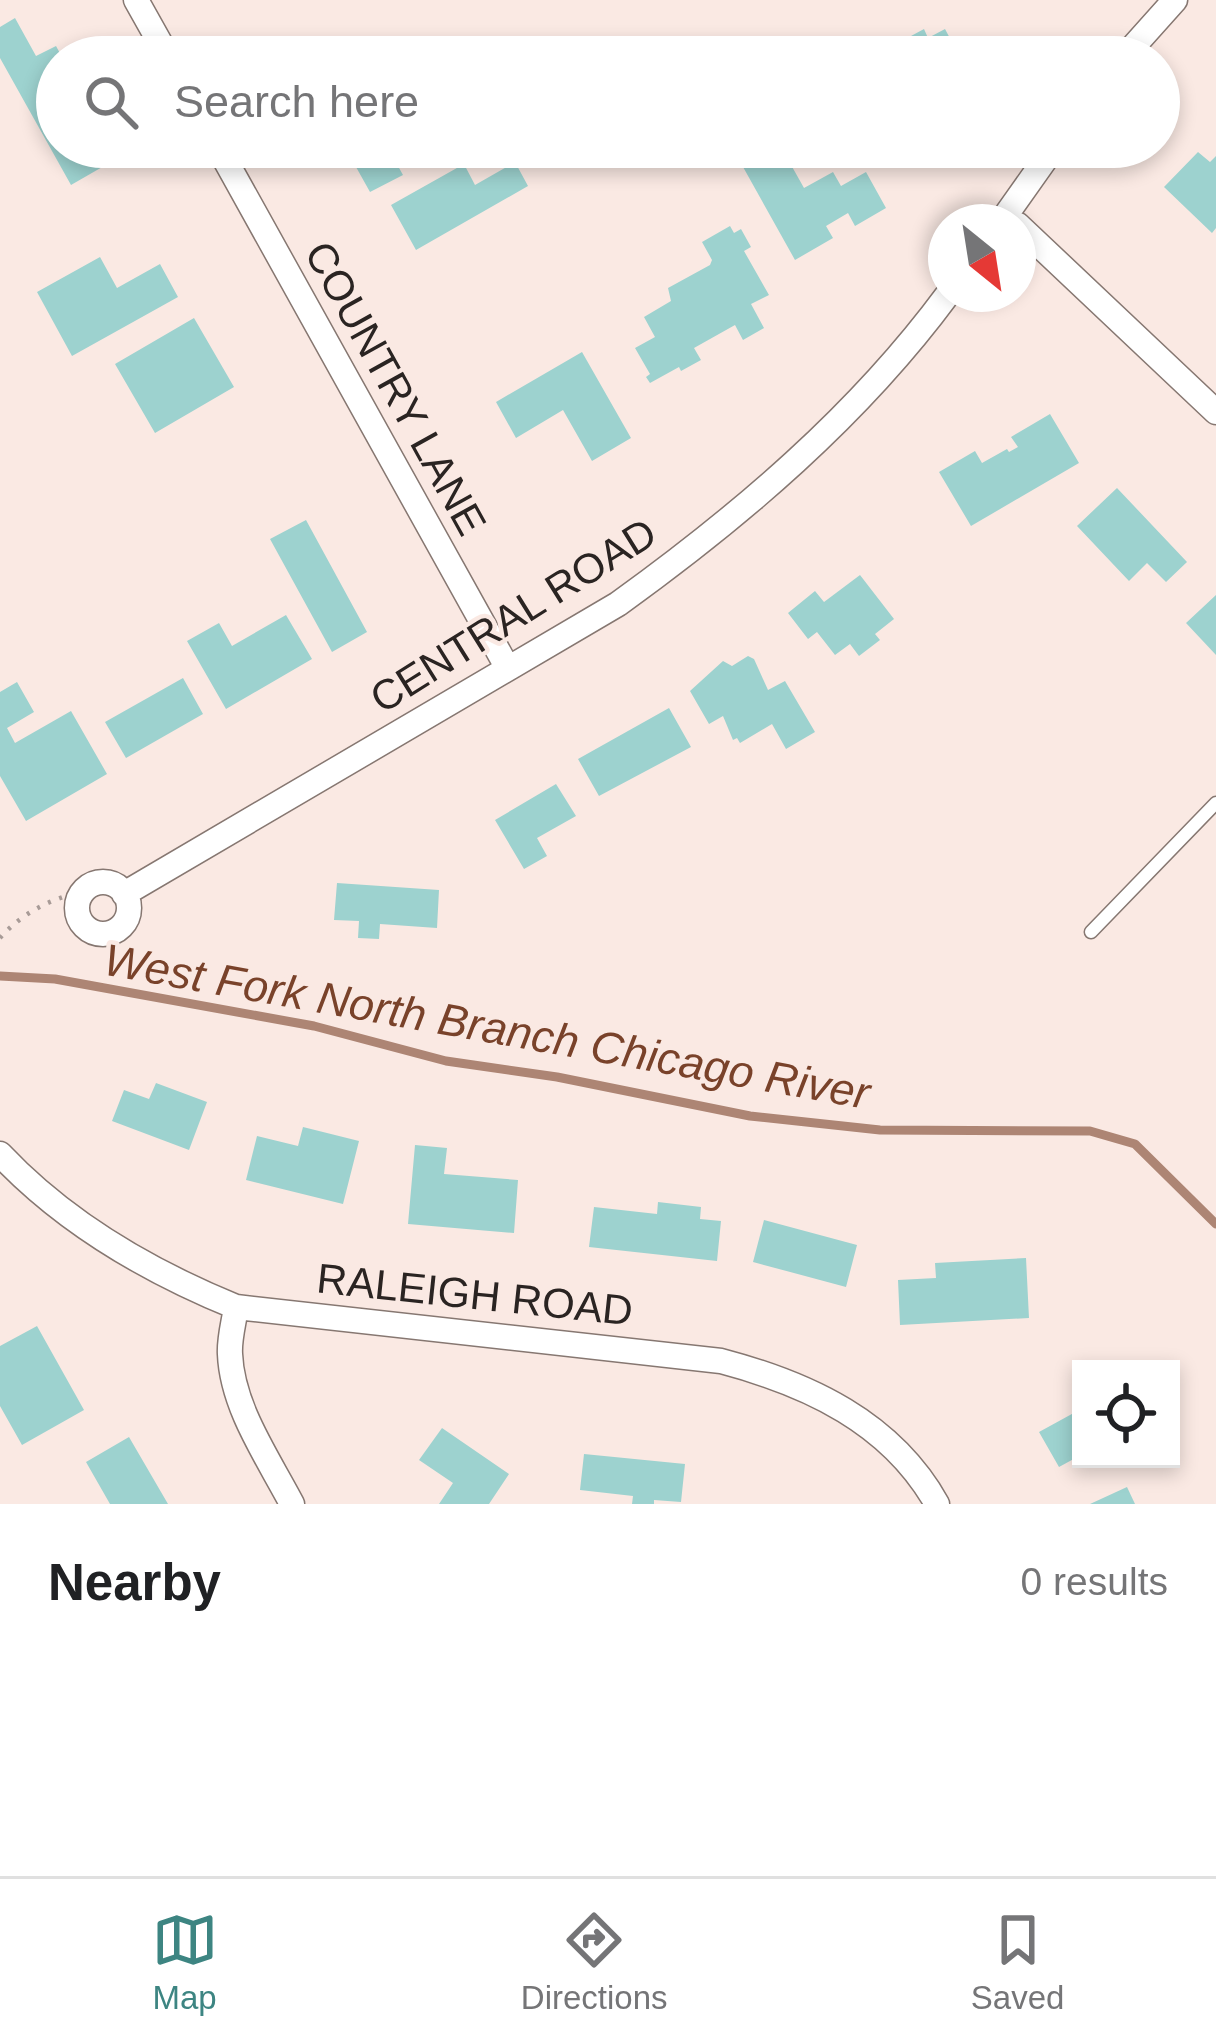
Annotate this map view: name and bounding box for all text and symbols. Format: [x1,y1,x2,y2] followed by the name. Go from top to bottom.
[36,36,1180,168] search box
[78,69,144,135] icon: search
[174,76,419,127] text: Search here
[928,204,1036,312] north arrow
[296,234,496,543] street label: COUNTRY LANE
[362,509,665,722] street label: CENTRAL ROAD
[100,934,876,1119] water label: West Fork North Branch Chicago River
[315,1255,635,1334] street label: RALEIGH ROAD
[1072,1360,1180,1468] map controls
[1072,1360,1180,1468] button: locate
[48,1554,221,1611] text: Nearby
[1021,1560,1168,1603] text: 0 results
[152,1907,218,2017] tab: Map
[521,1907,668,2017] tab: Directions
[971,1907,1064,2017] tab: Saved

